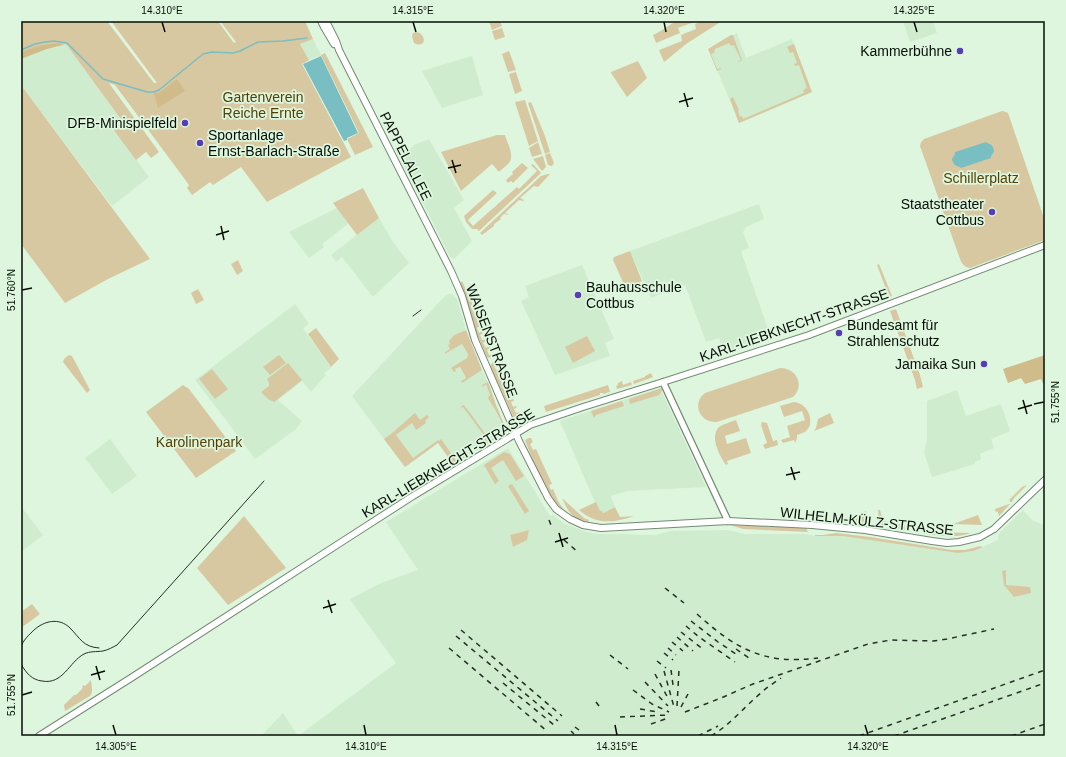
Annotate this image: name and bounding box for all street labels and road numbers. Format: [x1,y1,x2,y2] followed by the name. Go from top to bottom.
[377,109,435,203] street label: PAPPELALLEE
[463,282,521,400] street label: WAISENSTRASSE
[698,285,890,365] street label: KARL-LIEBKNECHT-STRASSE
[359,405,537,521] street label: KARL-LIEBKNECHT-STRASSE
[780,503,955,538] street label: WILHELM-KÜLZ-STRASSE

